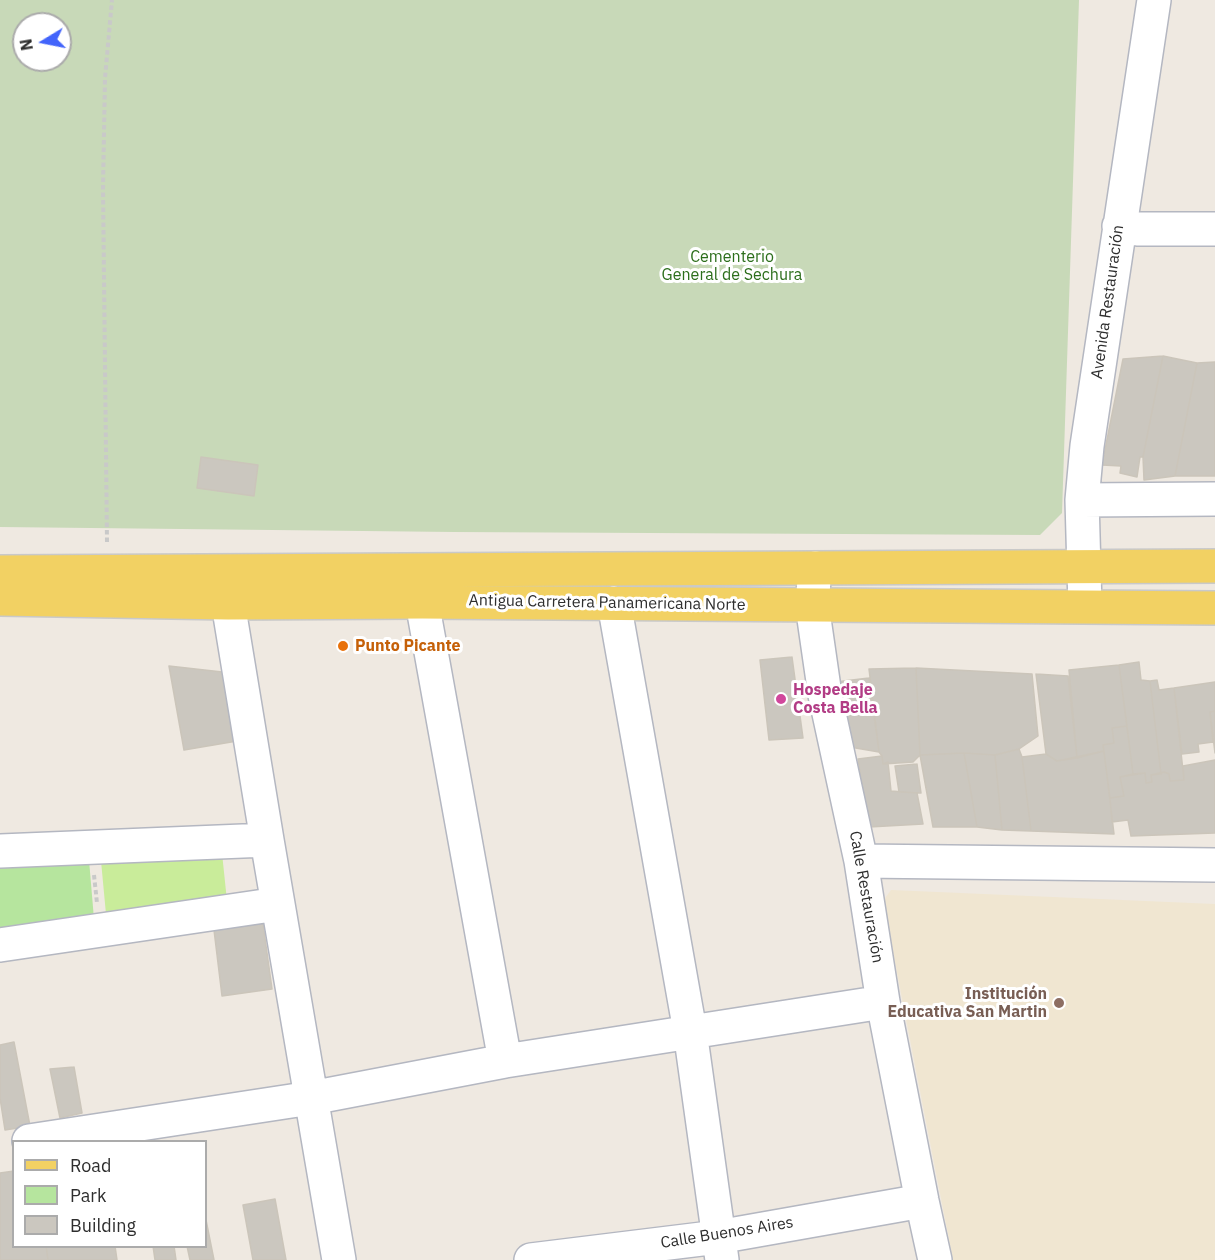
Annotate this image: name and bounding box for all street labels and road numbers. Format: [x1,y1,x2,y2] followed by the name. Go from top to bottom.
[1088,224,1128,380] street label: Avenida Restauración
[468,591,746,615] street label: Antigua Carretera Panamericana Norte
[845,829,887,965] street label: Calle Restauración
[659,1213,795,1253] street label: Calle Buenos Aires

